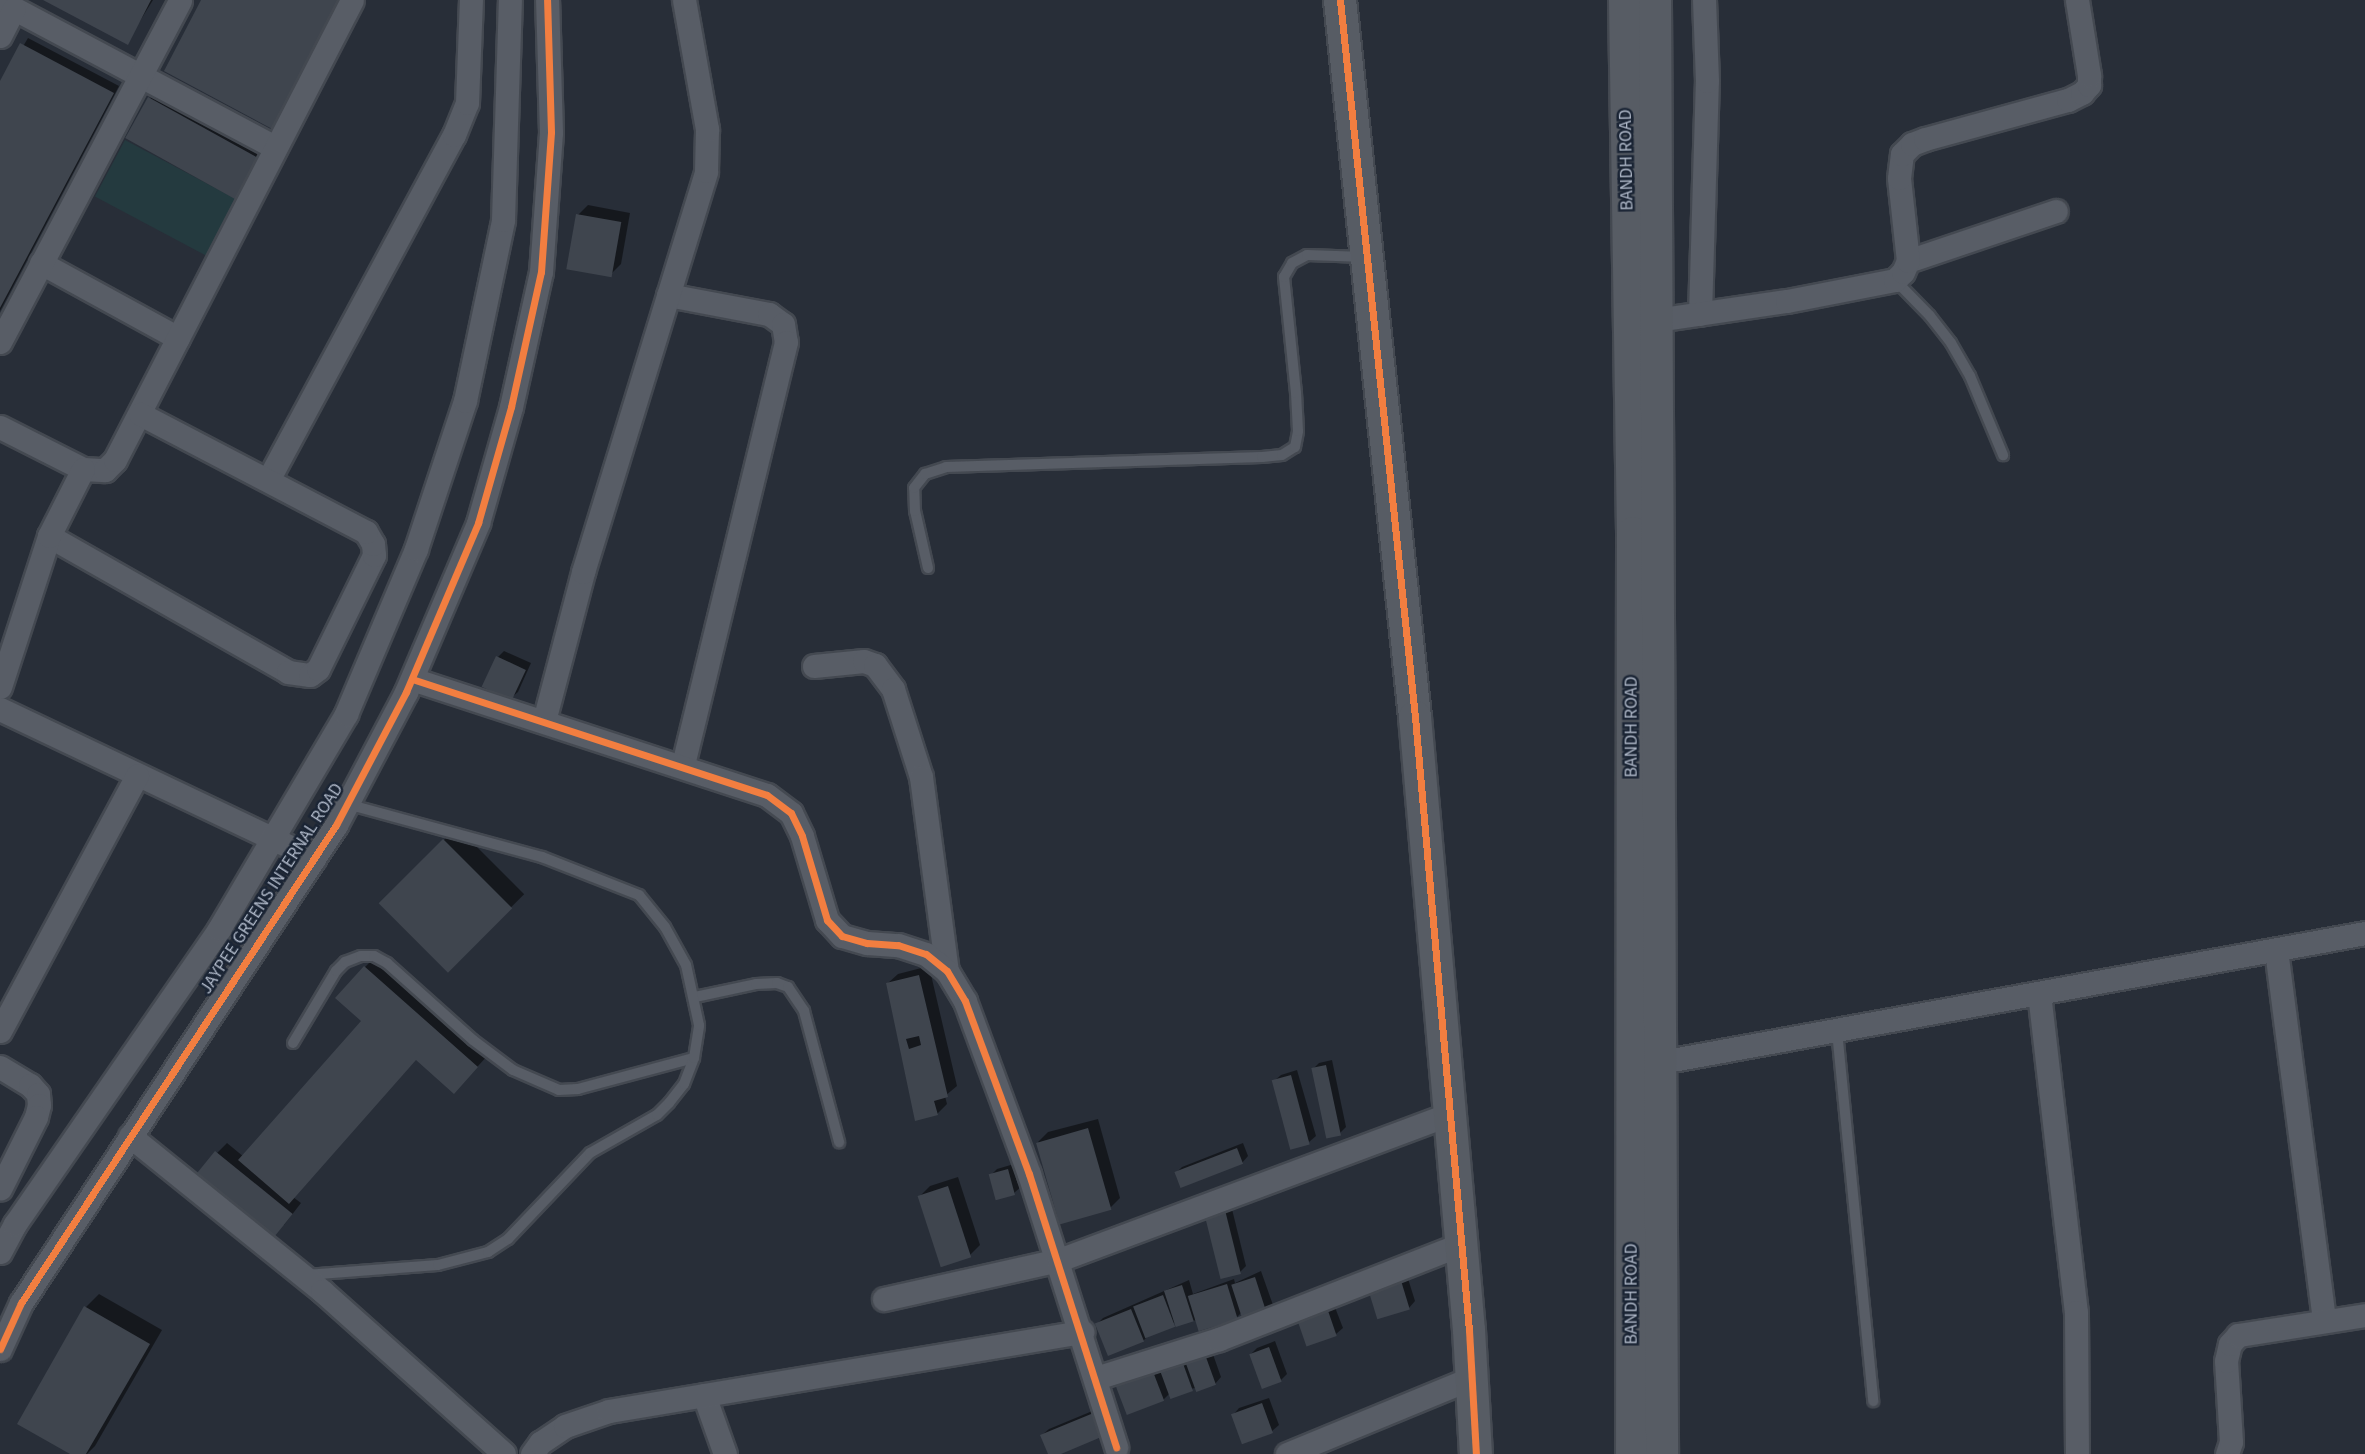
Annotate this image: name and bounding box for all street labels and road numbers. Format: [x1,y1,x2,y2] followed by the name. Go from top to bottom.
[1615,109,1639,211] street label: BANDH ROAD
[1621,676,1643,778] street label: BANDH ROAD
[196,780,348,998] street label: JAYPEE GREENS INTERNAL ROAD
[1621,1243,1643,1345] street label: BANDH ROAD

